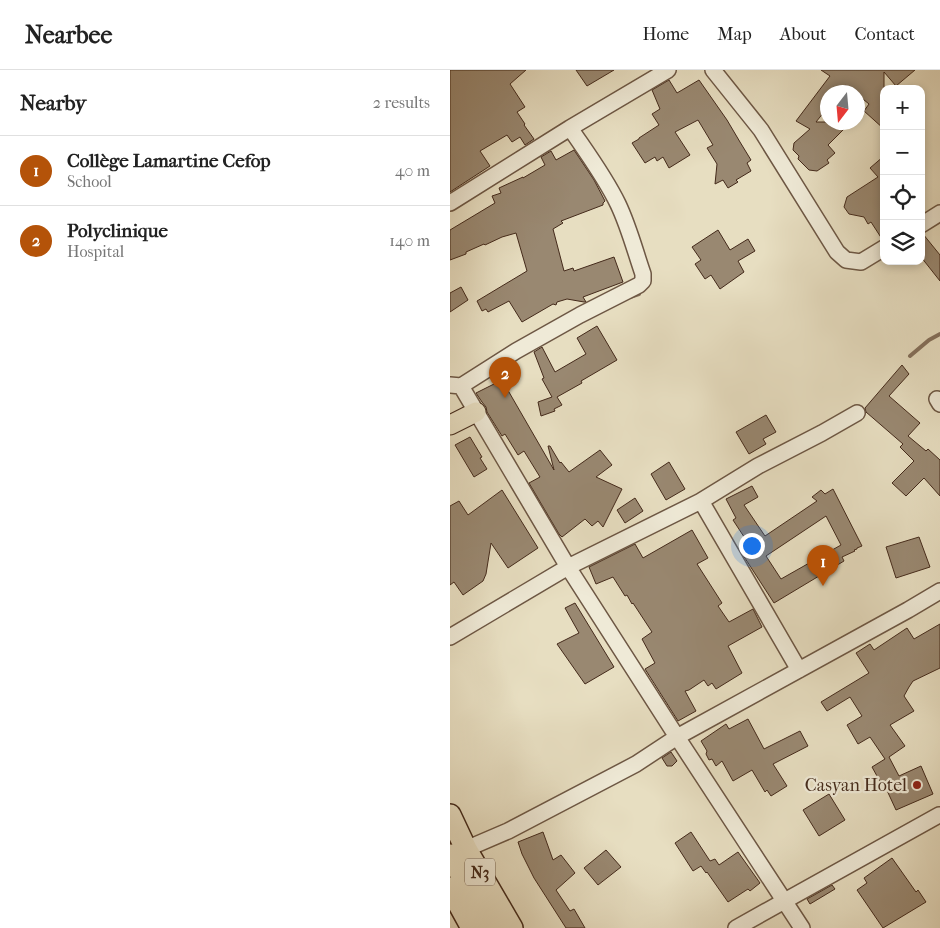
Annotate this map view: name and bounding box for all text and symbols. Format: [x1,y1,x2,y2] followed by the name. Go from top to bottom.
[25,21,112,49] text: Nearbee
[642,24,689,45] text: Home
[717,24,752,45] text: Map
[780,24,826,45] text: About
[854,24,915,45] text: Contact
[820,85,865,130] north arrow
[880,85,925,265] map controls
[880,85,925,130] button: +
[20,91,86,115] text: Nearby
[373,93,430,112] text: 2 results
[880,130,925,175] button: −
[67,150,271,172] text: Collège Lamartine Cefop
[33,161,39,180] text: 1
[395,161,430,180] text: 40 m
[67,172,112,191] text: School
[880,175,925,220] button: locate
[67,220,168,242] text: Polyclinique
[880,220,925,265] button: layers
[32,231,40,250] text: 2
[389,231,430,250] text: 140 m
[67,242,124,261] text: Hospital
[489,357,521,398] pin: 2
[739,533,765,559] your location
[807,545,839,586] pin: 1
[805,775,907,796] place label: Casyan Hotel
[911,779,923,791] marker: Casyan Hotel
[465,859,495,886] road number: N3

